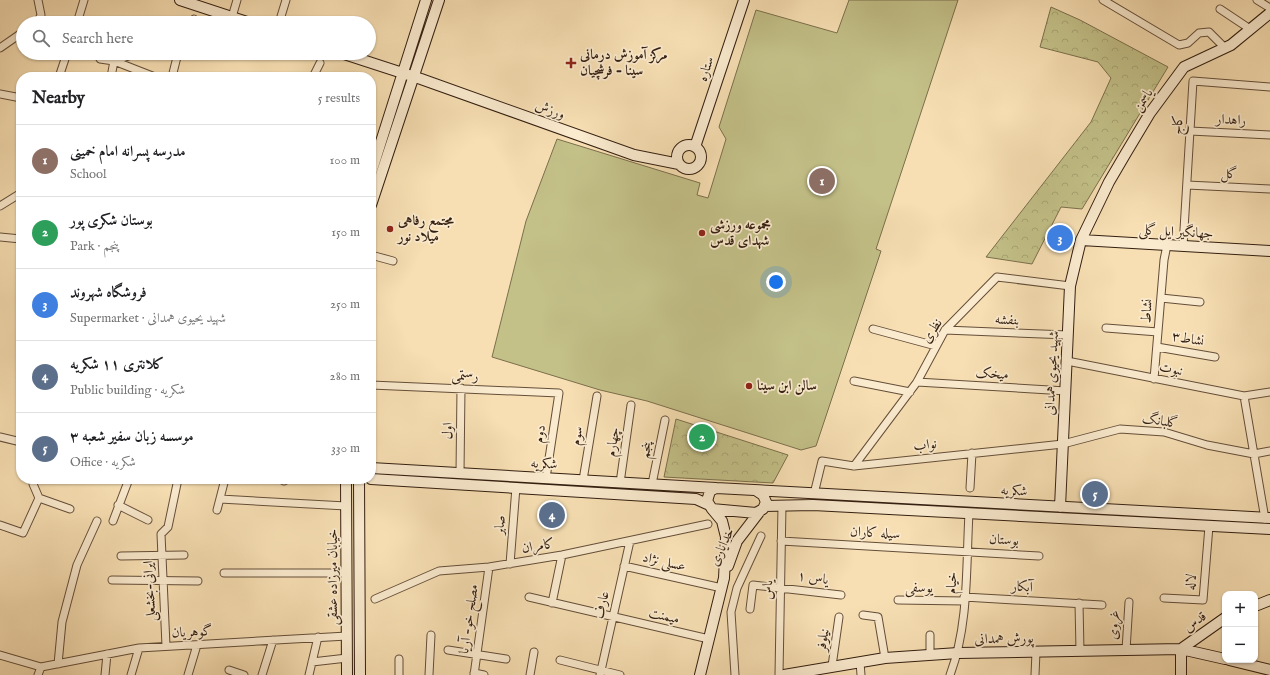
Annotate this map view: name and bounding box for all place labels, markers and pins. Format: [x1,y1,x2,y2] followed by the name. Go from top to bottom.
[579,46,668,80] place label: مرکز آموزش درمانی سینا - فرشچیان
[565,57,577,69] marker: مرکز آموزش درمانی سینا - فرشچیان
[809,166,835,196] pin: 1
[396,212,454,246] place label: مجتمع رفاهی میلاد نور
[710,216,771,250] place label: مجموعه ورزشی شهدای قدس
[1047,223,1073,253] pin: 3
[385,224,395,234] marker: مجتمع رفاهی میلاد نور
[697,228,707,238] marker: مجموعه ورزشی شهدای قدس
[757,377,817,395] place label: سالن ابن سینا
[744,381,754,391] marker: سالن ابن سینا
[689,422,715,452] pin: 2
[1082,479,1108,509] pin: 5
[539,500,565,530] pin: 4

